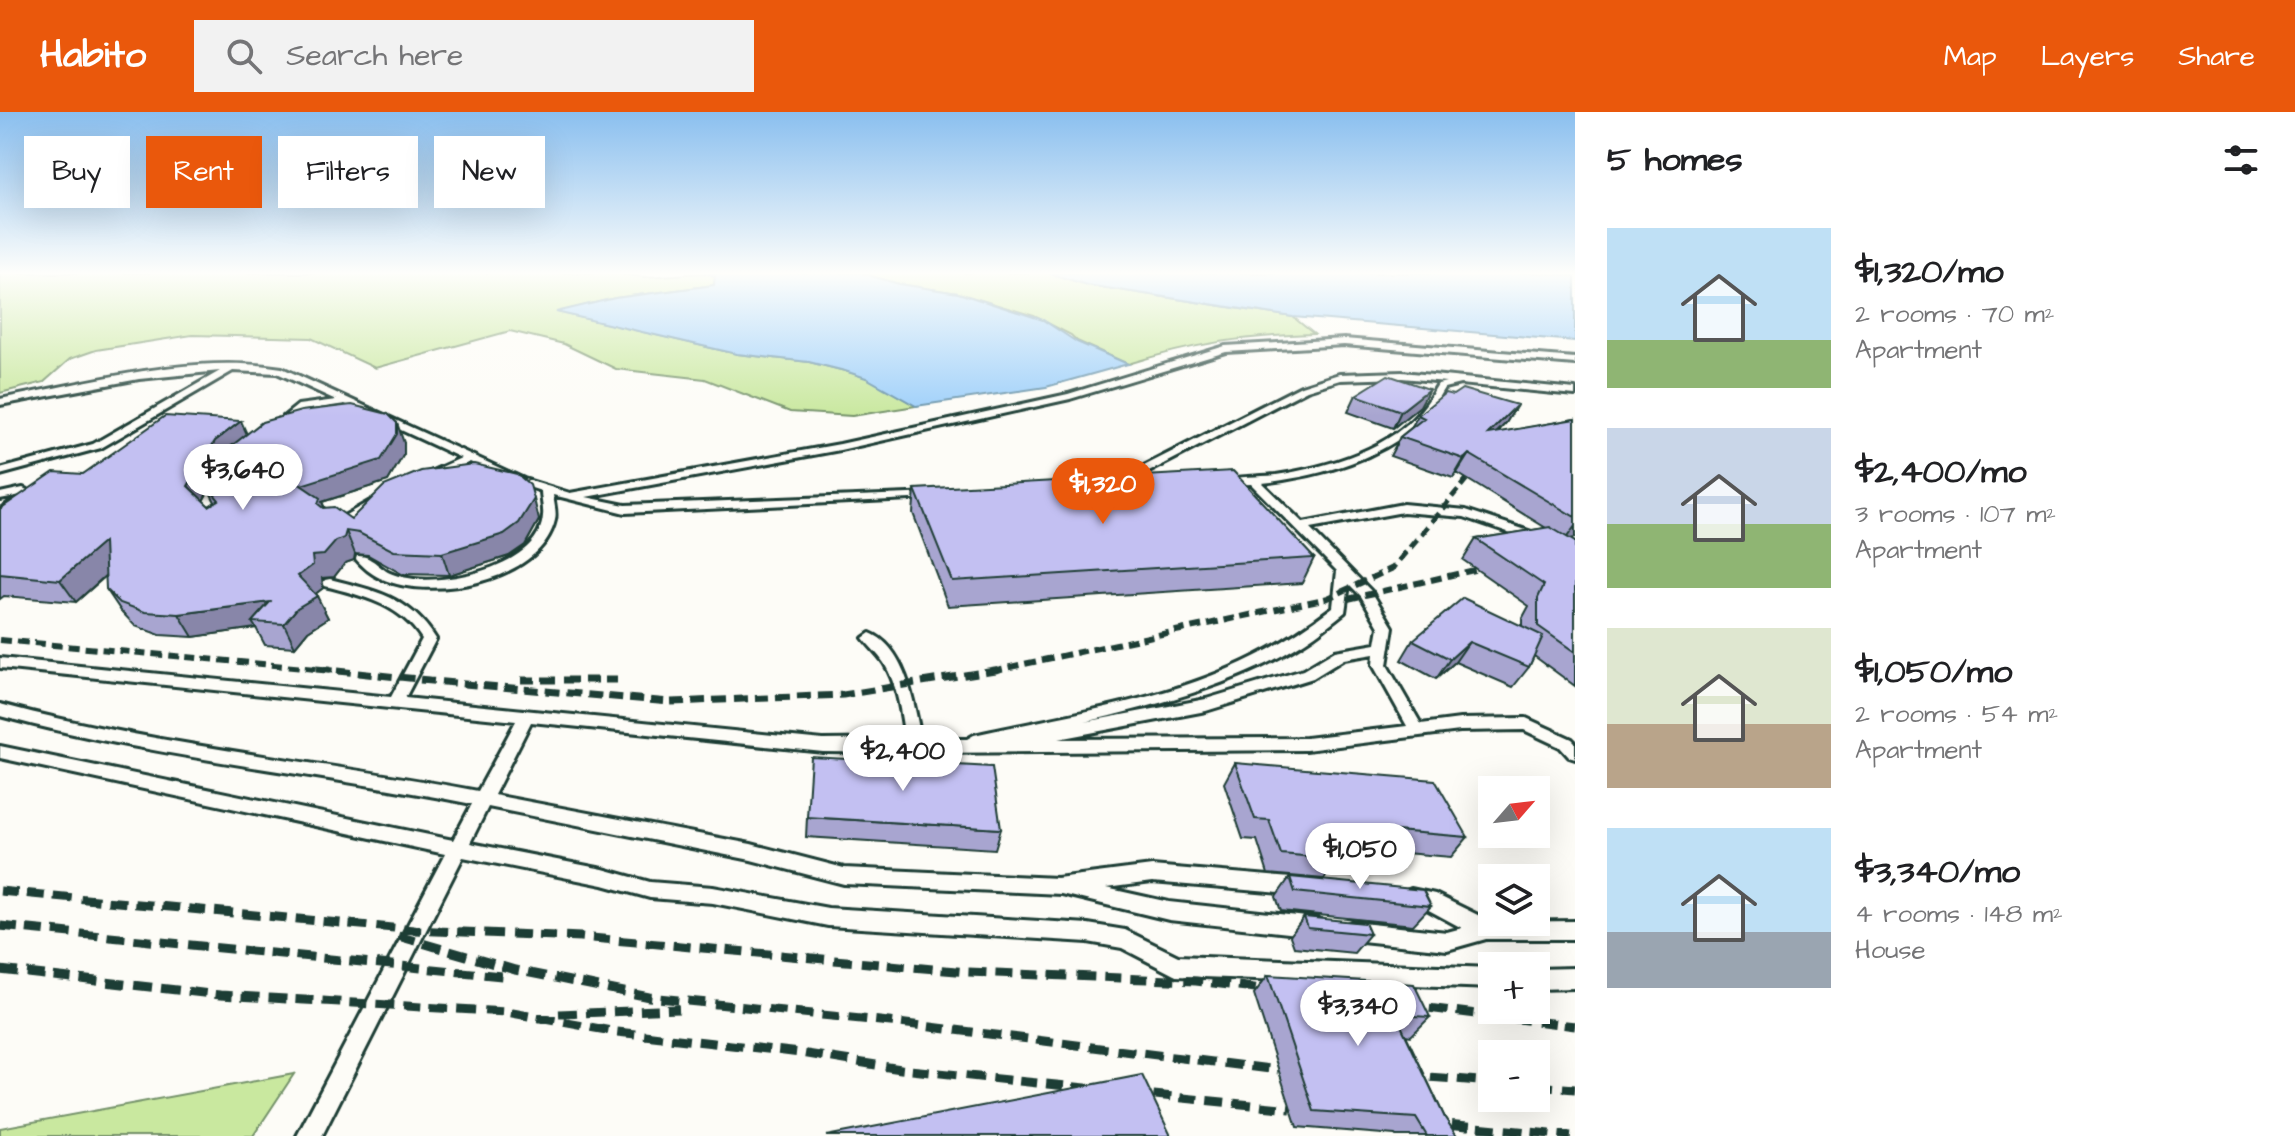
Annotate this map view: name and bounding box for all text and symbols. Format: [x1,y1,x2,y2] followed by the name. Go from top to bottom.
[194,20,754,92] search box
[40,30,146,82] text: Habito
[222,34,266,78] icon: search
[286,35,463,77] text: Search here
[1944,37,1997,76] text: Map
[2041,37,2134,76] text: Layers
[2178,37,2255,76] text: Share
[24,136,130,208] chip: Buy
[146,136,262,208] chip: Rent
[278,136,418,208] chip: Filters
[434,136,545,208] chip: New
[1607,136,1743,184] text: 5 homes
[2219,138,2263,182] icon: filters
[1855,248,2004,296] text: $1,320/mo
[1671,260,1767,356] icon: home
[1855,296,2054,332] text: 2 rooms · 70 m²
[1855,332,1982,368] text: Apartment
[178,444,308,512] pin: $3,640
[1855,448,2027,496] text: $2,400/mo
[202,452,284,488] text: $3,640
[1038,458,1168,526] pin: $1,320
[1671,460,1767,556] icon: home
[1070,466,1136,502] text: $1,320
[1855,496,2056,532] text: 3 rooms · 107 m²
[1855,532,1982,568] text: Apartment
[1855,648,2012,696] text: $1,050/mo
[1671,660,1767,756] icon: home
[1855,696,2058,732] text: 2 rooms · 54 m²
[838,725,968,793] pin: $2,400
[1855,732,1982,768] text: Apartment
[861,733,945,769] text: $2,400
[1478,776,1550,848] north arrow
[1478,776,1550,1112] map controls
[1295,823,1425,891] pin: $1,050
[1323,831,1397,867] text: $1,050
[1855,848,2020,896] text: $3,340/mo
[1671,860,1767,956] icon: home
[1478,864,1550,936] button: layers
[1855,896,2063,932] text: 4 rooms · 148 m²
[1855,932,1926,968] text: House
[1478,952,1550,1024] button: +
[1293,980,1423,1048] pin: $3,340
[1318,988,1398,1024] text: $3,340
[1478,1040,1550,1112] button: −

